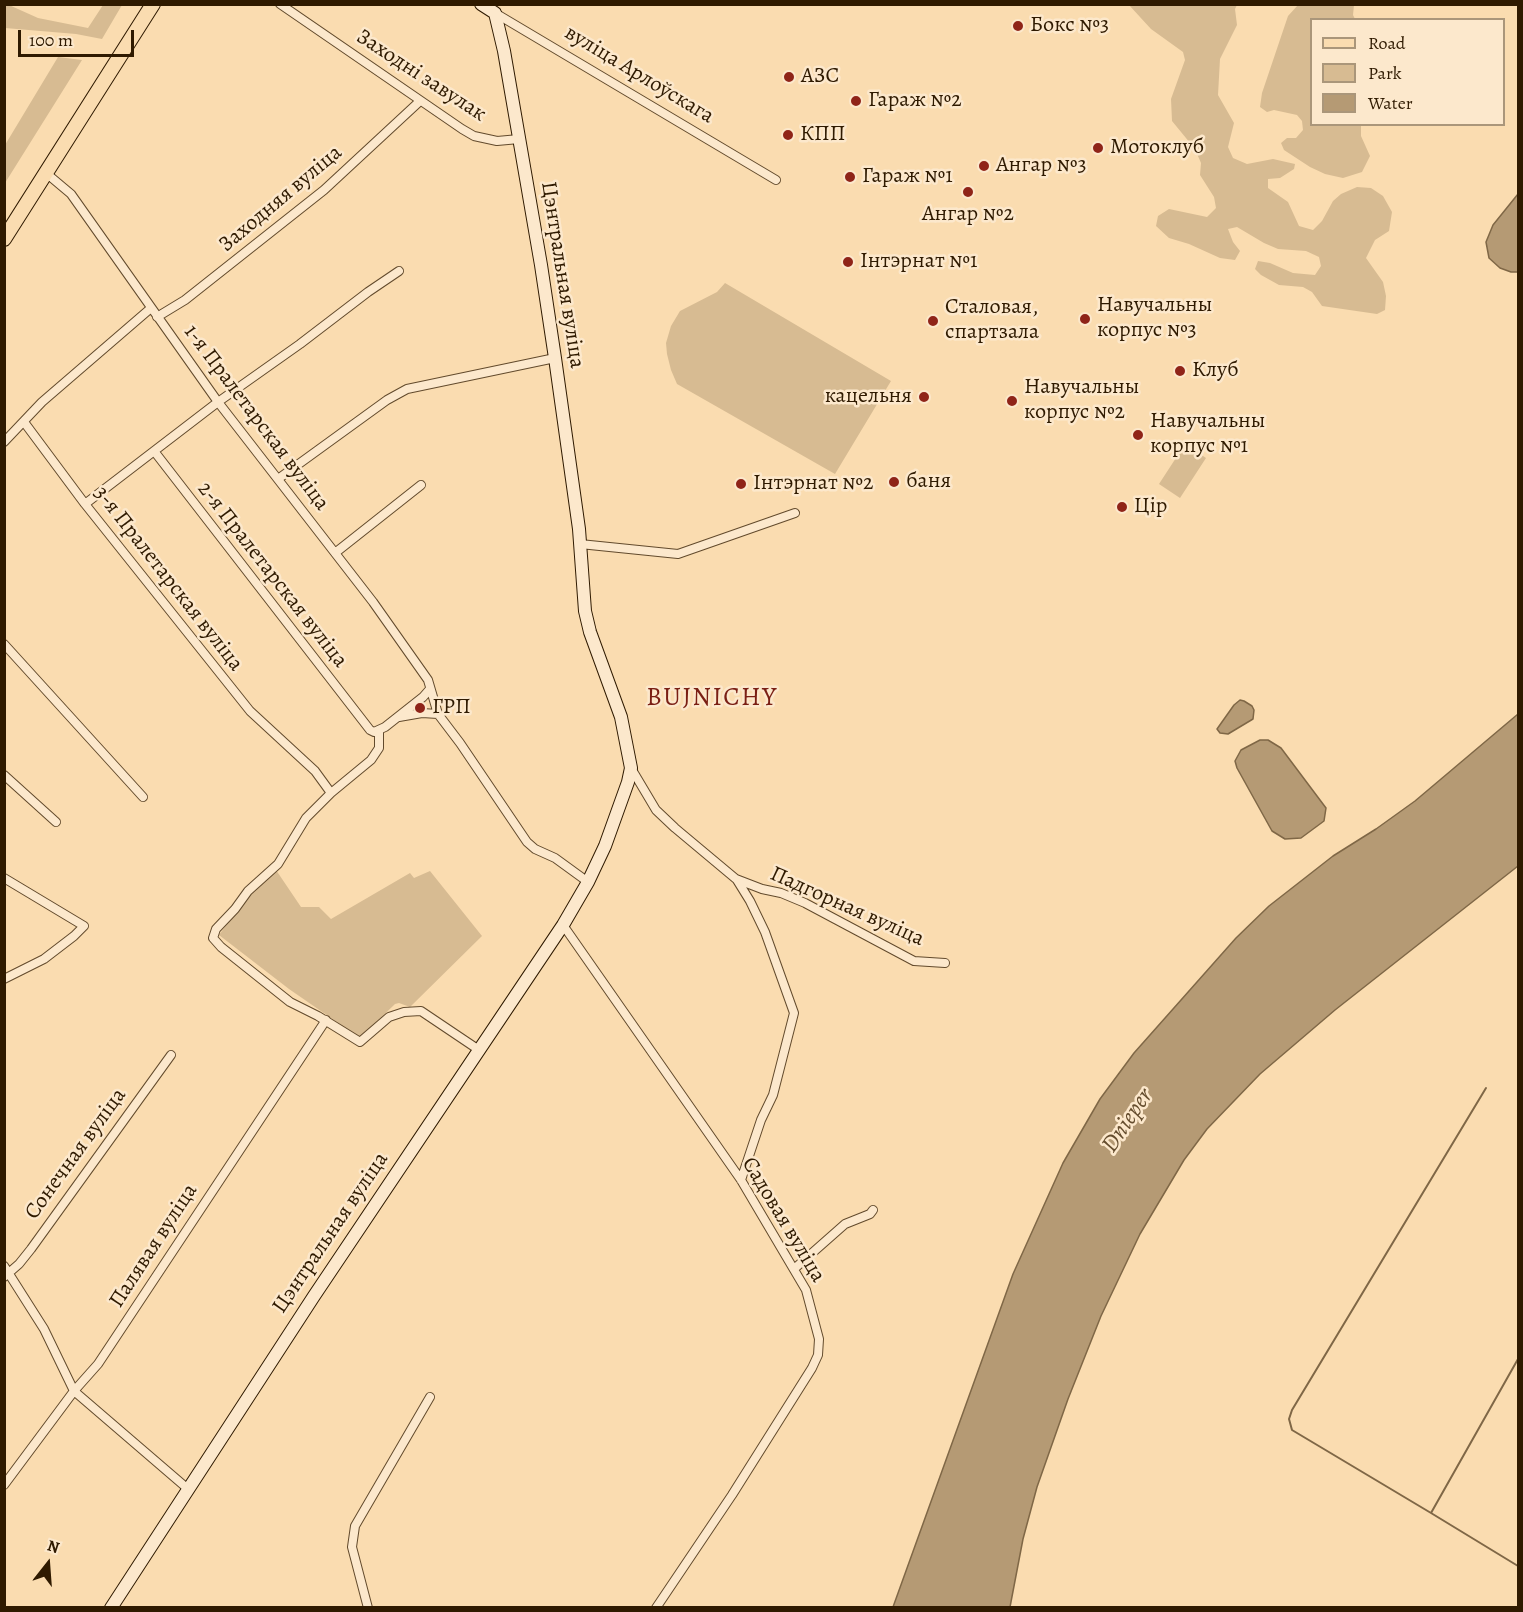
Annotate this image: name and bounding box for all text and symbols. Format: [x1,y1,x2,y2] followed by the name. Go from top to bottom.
[1030,13,1109,39] place label: Бокс №3
[21,18,136,56] scale bar
[1310,18,1505,126] legend
[1011,19,1025,33] marker: Бокс №3
[560,20,718,130] street label: вуліца Арлоўскага
[351,24,491,128] street label: Заходні завулак
[29,28,73,52] text: 100 m
[1368,31,1405,55] text: Road
[1368,61,1402,85] text: Park
[801,64,839,90] place label: АЗС
[782,70,796,84] marker: АЗС
[868,88,962,114] place label: Гараж №2
[1368,91,1413,115] text: Water
[849,94,863,108] marker: Гараж №2
[800,122,845,148] place label: КПП
[781,128,795,142] marker: КПП
[1110,135,1204,161] place label: Мотоклуб
[214,140,348,258] street label: Заходняя вуліца
[1091,141,1105,155] marker: Мотоклуб
[996,153,1087,179] place label: Ангар №3
[977,159,991,173] marker: Ангар №3
[862,164,953,190] place label: Гараж №1
[843,170,857,184] marker: Гараж №1
[534,180,590,370] street label: Цэнтральная вуліца
[961,185,975,199] marker: Ангар №2
[922,202,1014,228] place label: Ангар №2
[860,249,977,275] place label: Інтэрнат №1
[841,255,855,269] marker: Інтэрнат №1
[1097,293,1212,344] place label: Навучальны корпус №3
[945,295,1039,346] place label: Сталовая, спартзала
[1078,312,1092,326] marker: Навучальны корпус №3
[926,314,940,328] marker: Сталовая, спартзала
[178,320,334,516] street label: 1-я Пралетарская вуліца
[1192,358,1238,384] place label: Клуб
[1173,364,1187,378] marker: Клуб
[1024,375,1139,427] place label: Навучальны корпус №2
[825,384,912,410] place label: кацельня
[917,390,931,404] marker: кацельня
[1005,394,1019,408] marker: Навучальны корпус №2
[1150,409,1265,460] place label: Навучальны корпус №1
[1131,428,1145,442] marker: Навучальны корпус №1
[906,469,951,495] place label: баня
[753,471,873,497] place label: Інтэрнат №2
[887,475,901,489] marker: баня
[191,477,353,673] street label: 2-я Пралетарская вуліца
[734,477,748,491] marker: Інтэрнат №2
[88,481,248,677] street label: 3-я Пралетарская вуліца
[1134,494,1167,520] place label: Цір
[1115,500,1129,514] marker: Цір
[646,683,778,715] district label: BUJNICHY
[432,695,471,721] place label: ГРП
[413,701,427,715] marker: ГРП
[766,861,928,953] street label: Падгорная вуліца
[20,1083,132,1225] street label: Сонечная вуліца
[1096,1083,1160,1159] water label: Dnieper
[267,1148,395,1318] street label: Цэнтральная вуліца
[735,1153,831,1287] street label: Садовая вуліца
[104,1179,204,1313] street label: Палявая вуліца
[18,1534,78,1594] north arrow
[44,1535,62,1559] text: N

